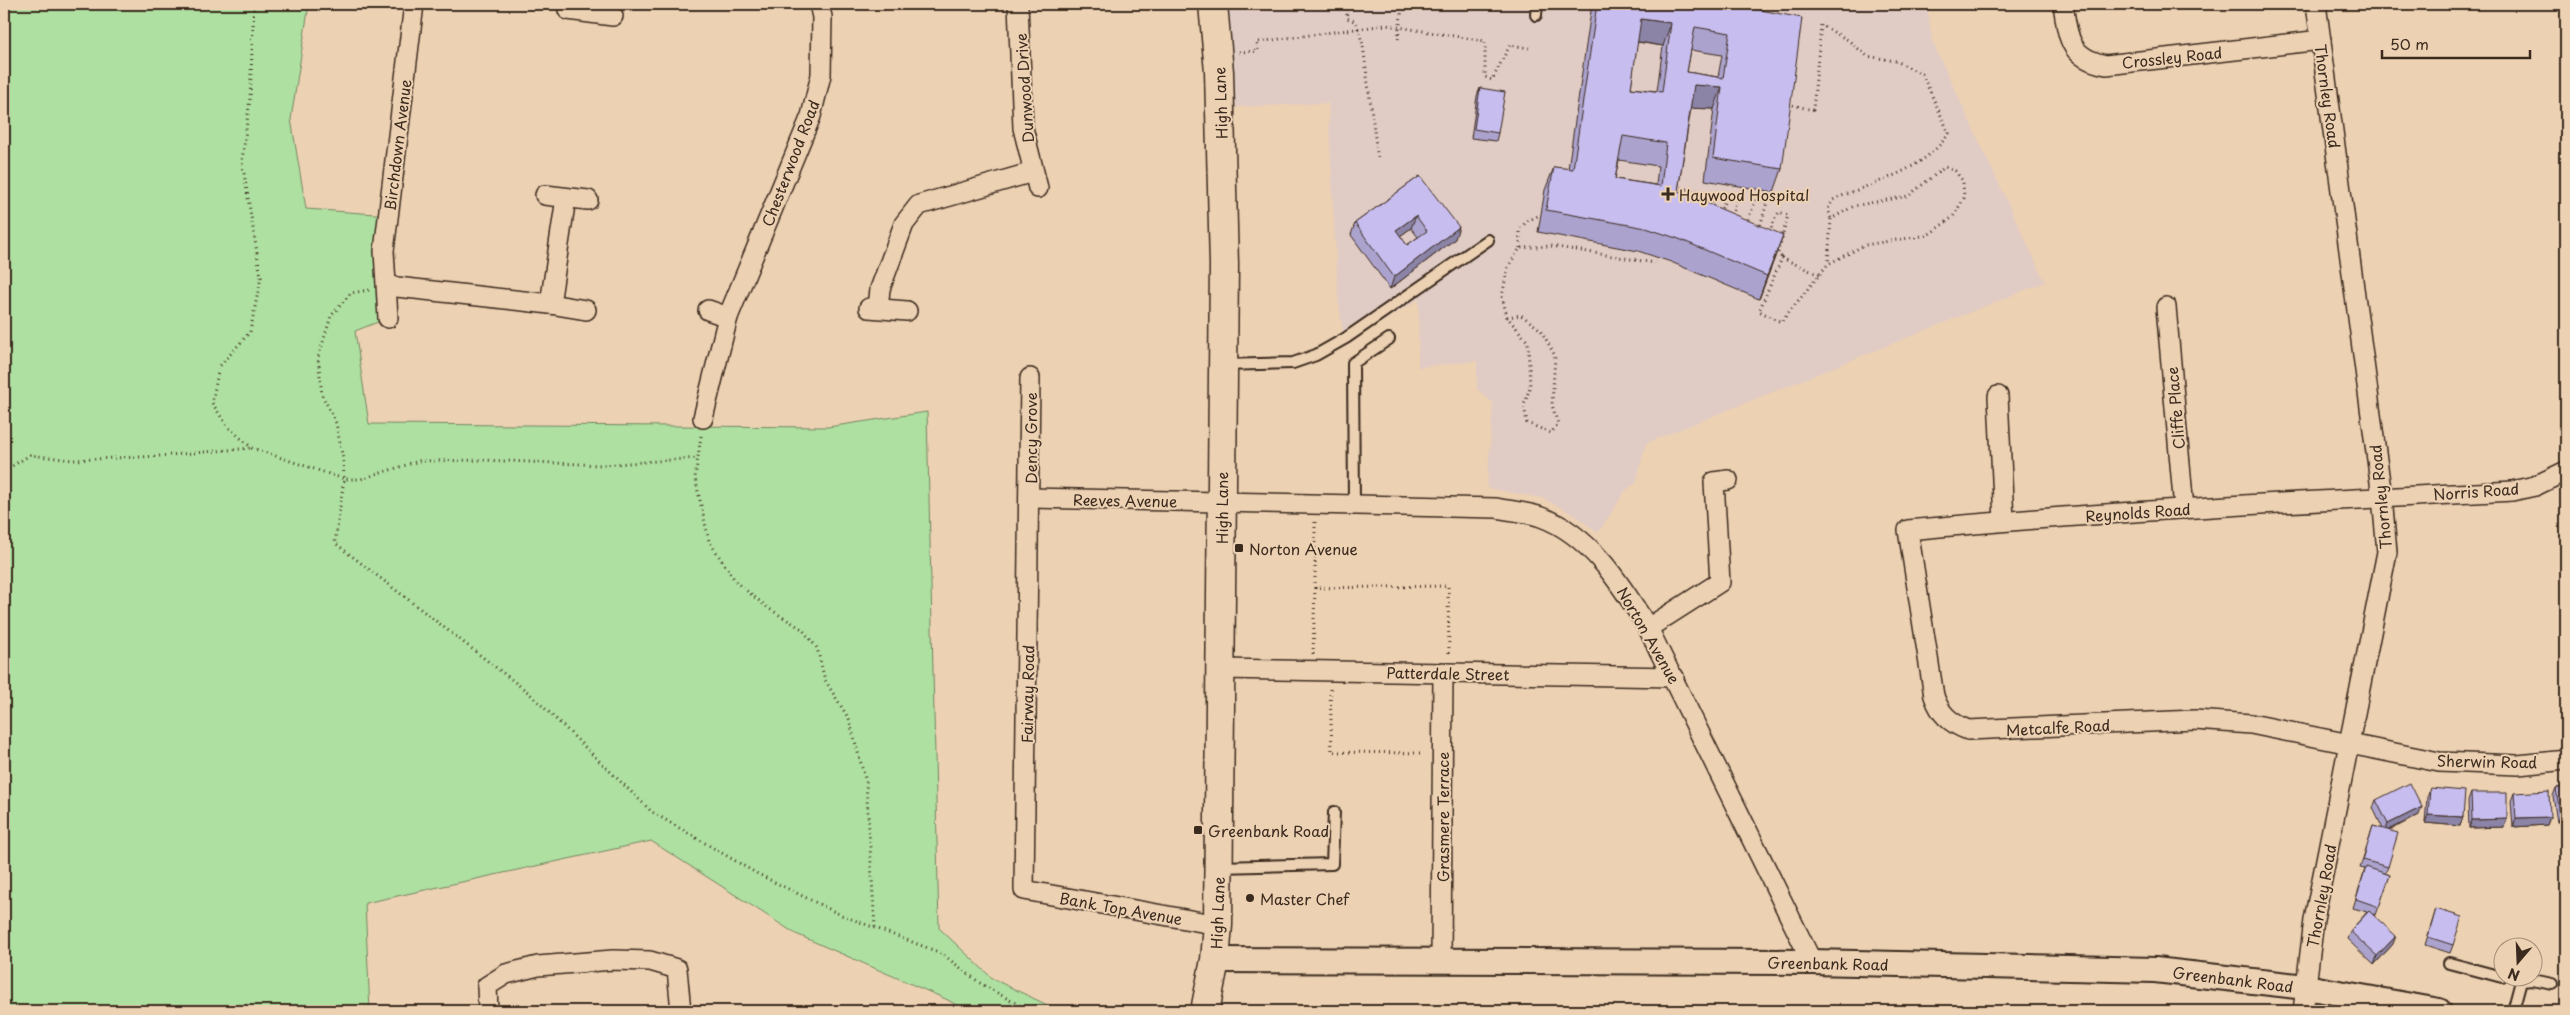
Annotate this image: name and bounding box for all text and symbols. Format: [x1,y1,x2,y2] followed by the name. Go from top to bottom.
[2382,28,2530,60] scale bar
[1009,32,1039,144] street label: Dunwood Drive
[2390,32,2429,55] text: 50 m
[2121,40,2223,74] street label: Crossley Road
[2309,42,2347,150] street label: Thornley Road
[1207,66,1233,139] street label: High Lane
[378,78,416,212] street label: Birchdown Avenue
[755,96,825,230] street label: Chesterwood Road
[1679,183,1809,206] place label: Haywood Hospital
[1661,187,1675,201] marker: Haywood Hospital
[2160,366,2190,450] street label: Cliffe Place
[1019,392,1042,484] street label: Dency Grove
[2363,444,2397,550] street label: Thornley Road
[1210,472,1233,544] street label: High Lane
[2432,477,2520,505] street label: Norris Road
[1073,488,1177,512] street label: Reeves Avenue
[2085,497,2191,527] street label: Reynolds Road
[1249,537,1358,560] place label: Norton Avenue
[1233,542,1245,554] marker: Norton Avenue
[1612,582,1686,688] street label: Norton Avenue
[1015,645,1039,743] street label: Fairway Road
[1386,660,1510,686] street label: Patterdale Street
[2005,713,2111,741] street label: Metcalfe Road
[2437,749,2538,773] street label: Sherwin Road
[1431,752,1454,882] street label: Grasmere Terrace
[1208,819,1329,842] place label: Greenbank Road
[1192,824,1204,836] marker: Greenbank Road
[2301,842,2341,950] street label: Thornley Road
[1204,876,1230,949] street label: High Lane
[1058,886,1184,930] street label: Bank Top Avenue
[1260,887,1350,910] place label: Master Chef
[1244,892,1256,904] marker: Master Chef
[2492,938,2542,988] north arrow
[1767,950,1889,976] street label: Greenbank Road
[2171,960,2295,998] street label: Greenbank Road
[2505,963,2522,986] text: N

